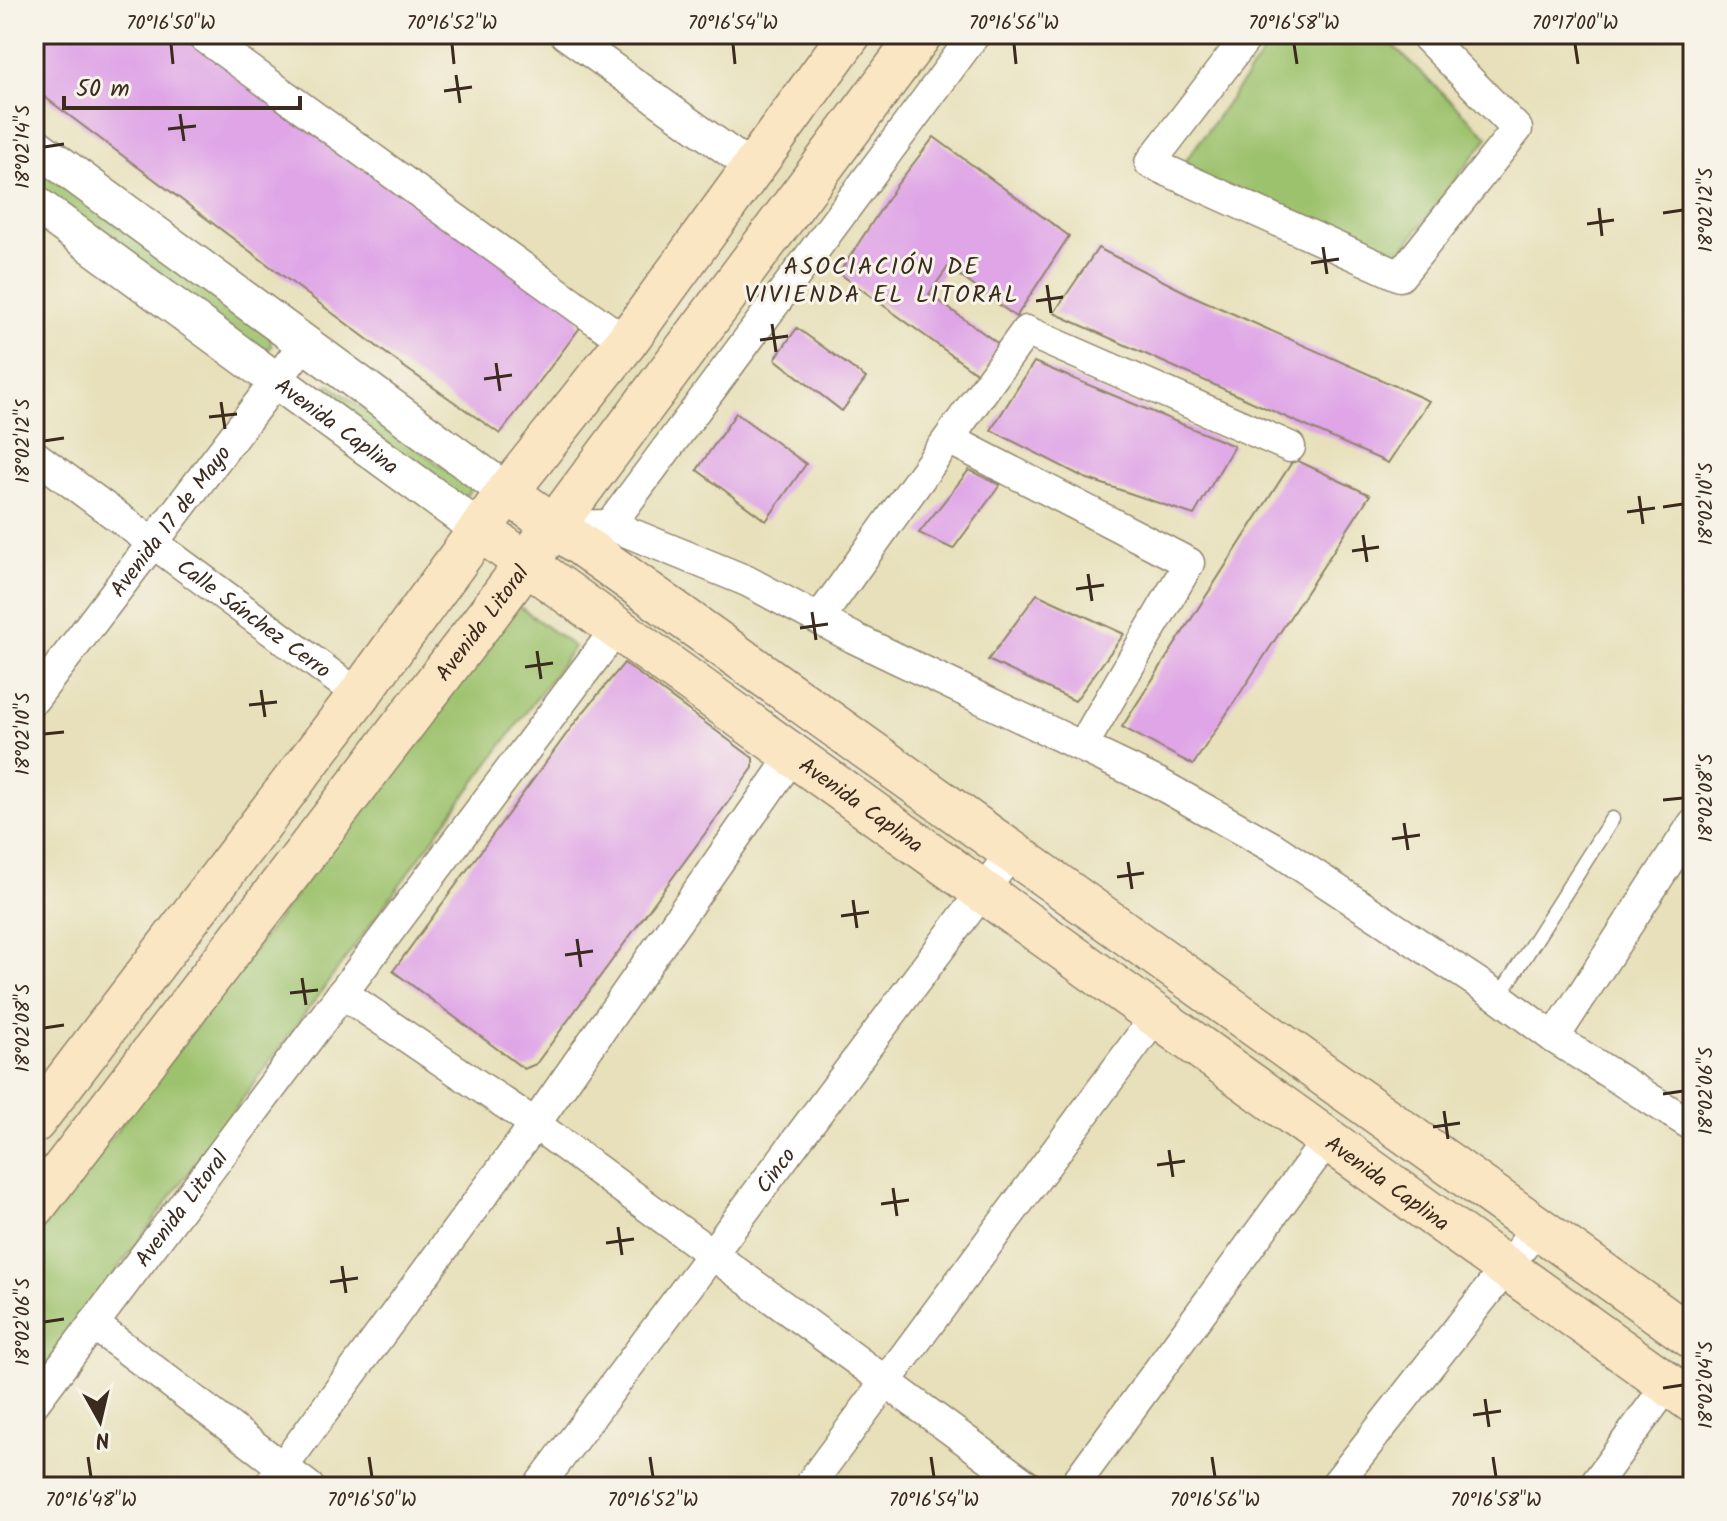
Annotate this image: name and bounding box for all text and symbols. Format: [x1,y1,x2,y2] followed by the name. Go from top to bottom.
[126,8,216,40] text: 70°16'50"W
[407,8,497,40] text: 70°16'52"W
[688,8,778,40] text: 70°16'54"W
[969,8,1059,40] text: 70°16'56"W
[1248,8,1340,40] text: 70°16'58"W
[1532,8,1618,40] text: 70°17'00"W
[64,60,300,110] scale bar
[76,70,130,109] text: 50 m
[8,105,40,189] text: 18°02'14"S
[1691,167,1723,252] text: 18°02'12"S
[745,248,1019,315] district label: ASOCIACIÓN DE VIVIENDA EL LITORAL
[266,370,405,485] street label: Avenida Caplina
[8,398,40,483] text: 18°02'12"S
[102,439,241,606] street label: Avenida 17 de Mayo
[1691,462,1723,546] text: 18°02'10"S
[168,551,338,689] street label: Calle Sánchez Cerro
[428,558,539,690] street label: Avenida Litoral
[8,692,40,776] text: 18°02'10"S
[790,749,930,863] street label: Avenida Caplina
[1691,753,1723,842] text: 18°02'08"S
[8,983,40,1072] text: 18°02'08"S
[1691,1047,1723,1135] text: 18°02'06"S
[1317,1128,1456,1242] street label: Avenida Caplina
[748,1141,806,1202] street label: Cinco
[127,1143,239,1275] street label: Avenida Litoral
[8,1278,40,1366] text: 18°02'06"S
[1691,1341,1723,1429] text: 18°02'04"S
[60,1381,140,1461] north arrow
[93,1420,112,1457] text: N
[45,1485,137,1517] text: 70°16'48"W
[327,1485,417,1517] text: 70°16'50"W
[608,1485,698,1517] text: 70°16'52"W
[889,1485,979,1517] text: 70°16'54"W
[1170,1485,1260,1517] text: 70°16'56"W
[1450,1485,1542,1517] text: 70°16'58"W

